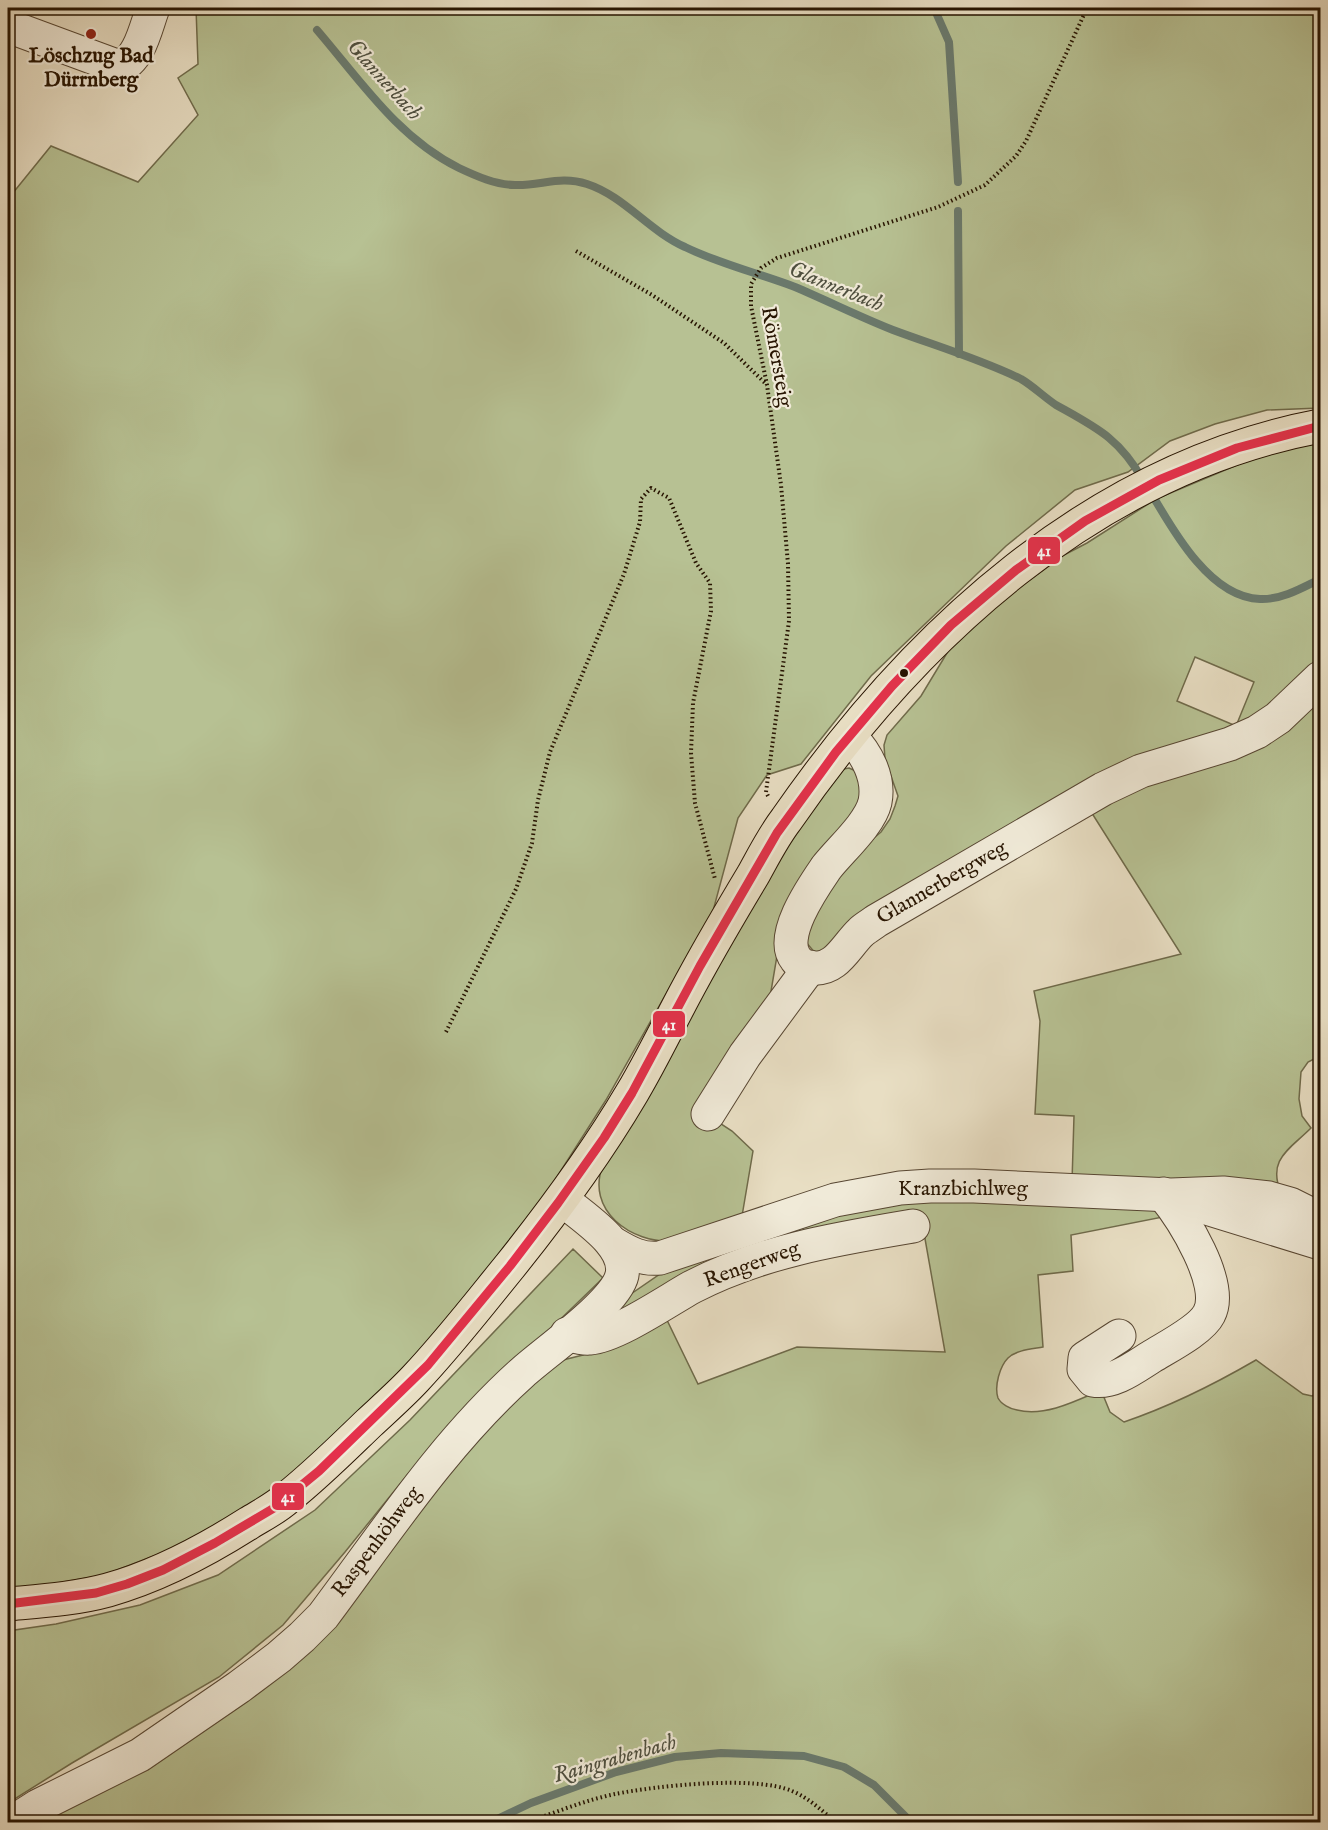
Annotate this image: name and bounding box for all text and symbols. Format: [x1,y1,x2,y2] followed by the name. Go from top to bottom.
[84,27,98,41] marker: Löschzug Bad Dürrnberg
[340,34,428,126] water label: Glannerbach
[29,43,154,94] place label: Löschzug Bad Dürrnberg
[785,255,887,319] water label: Glannerbach
[754,304,798,410] street label: Römersteig
[1027,536,1061,565] line badge: 41
[1037,542,1051,562] text: 41
[898,667,910,679] unlabelled marker
[872,834,1013,931] street label: Glannerbergweg
[652,1010,686,1038] line badge: 41
[662,1016,676,1036] text: 41
[898,1176,1029,1203] street label: Kranzbichlweg
[700,1235,804,1295] street label: Rengerweg
[326,1481,428,1603] street label: Raspenhöhweg
[271,1482,305,1511] line badge: 41
[281,1488,295,1508] text: 41
[550,1728,680,1790] water label: Raingrabenbach

